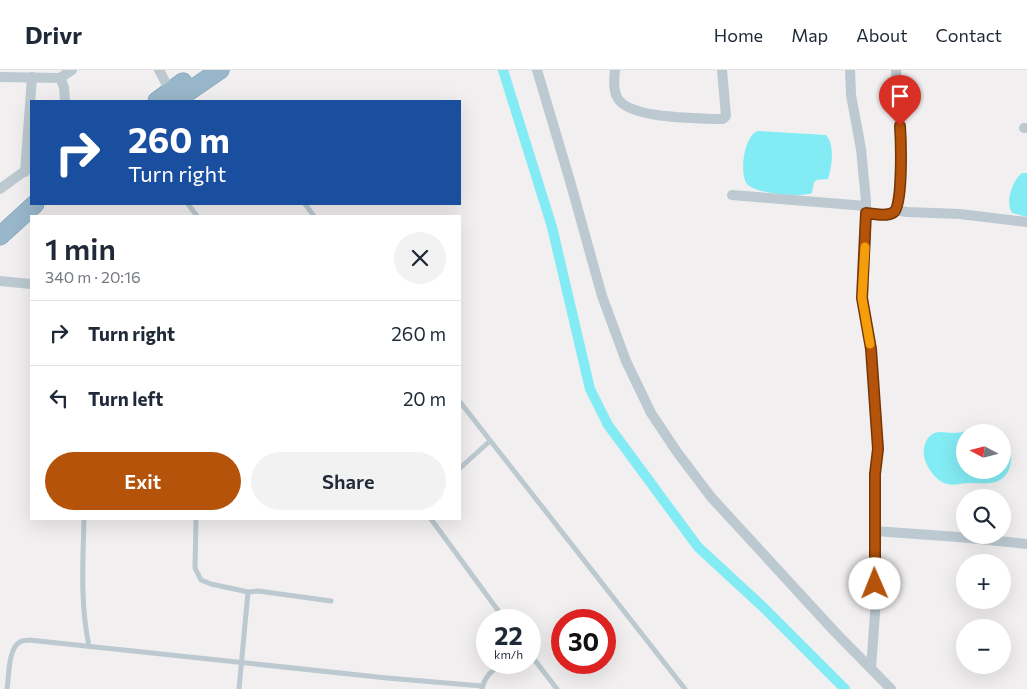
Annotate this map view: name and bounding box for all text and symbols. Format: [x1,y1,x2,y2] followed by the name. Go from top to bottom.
[25,20,82,49] text: Drivr
[714,24,763,46] text: Home
[791,24,828,46] text: Map
[856,24,908,46] text: About
[936,24,1002,46] text: Contact
[879,75,921,126] pin
[886,82,914,110] icon: arrive
[128,117,230,160] text: 260 m
[45,120,110,185] icon: right
[128,160,226,187] text: Turn right
[45,229,116,266] text: 1 min
[394,232,446,284] button: close
[45,267,141,286] text: 340 m · 20:16
[45,319,73,347] icon: right
[88,322,175,345] text: Turn right
[391,322,446,345] text: 260 m
[45,384,73,412] icon: left
[88,387,163,410] text: Turn left
[403,387,446,410] text: 20 m
[956,424,1011,479] north arrow
[956,424,1011,674] map controls
[45,452,241,510] button: Exit
[251,452,446,510] button: Share
[956,489,1011,544] button: search
[956,554,1011,609] button: +
[848,557,900,609] position arrow
[551,609,616,674] speed limit sign: 30
[956,619,1011,674] button: −
[494,620,523,650] text: 22
[494,647,523,661] text: km/h

